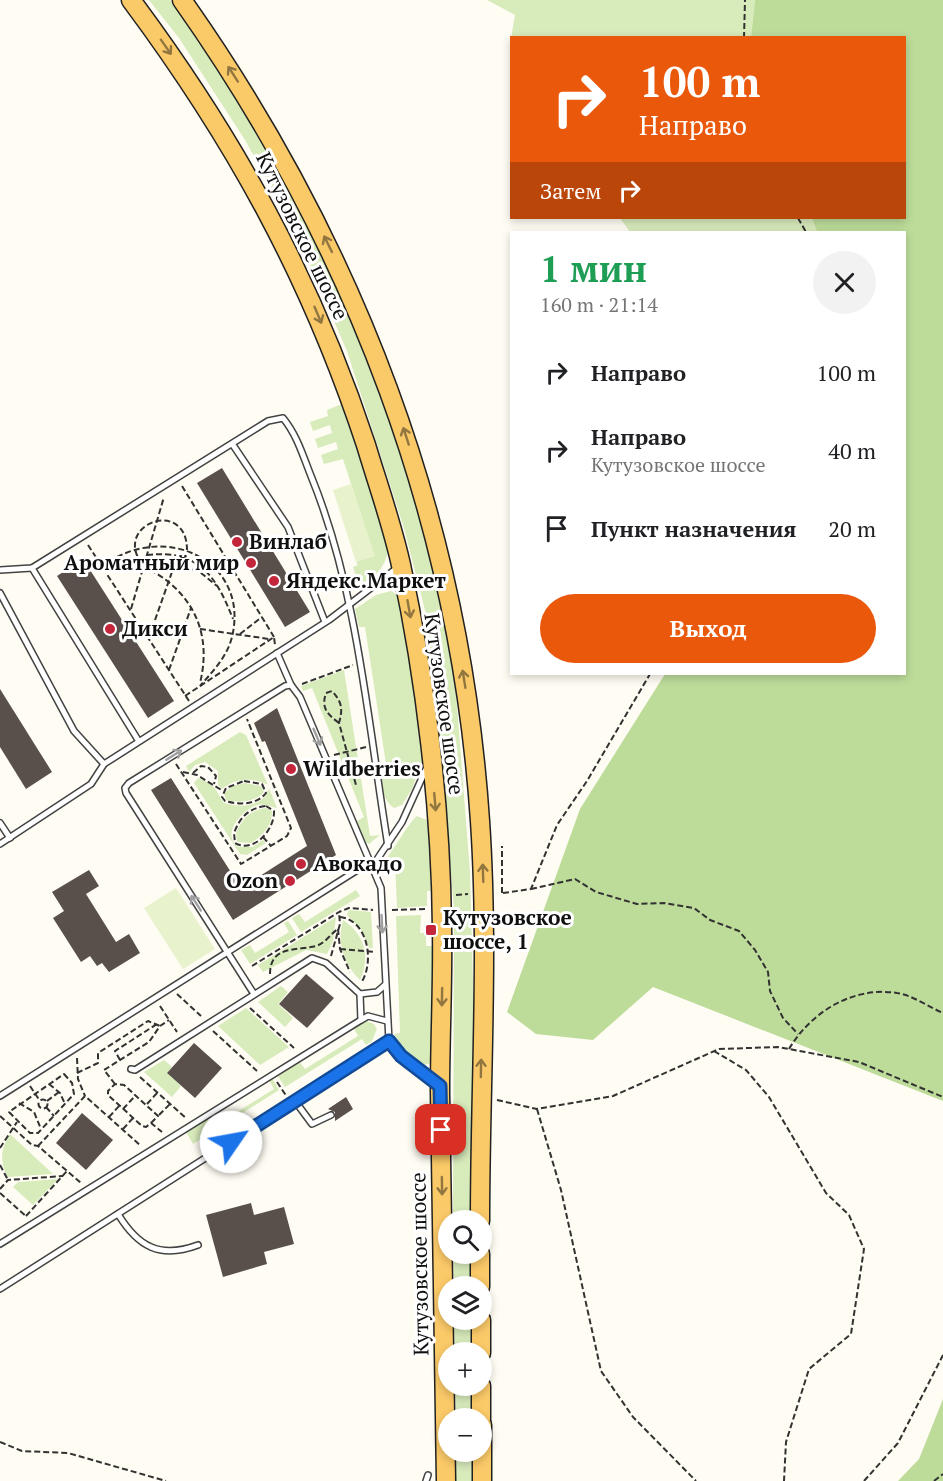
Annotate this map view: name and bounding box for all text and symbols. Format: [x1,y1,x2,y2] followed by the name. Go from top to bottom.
[160,39,172,55] one-way arrow
[639,53,760,109] text: 100 m
[540,60,618,138] icon: right
[227,66,239,82] one-way arrow
[639,107,747,143] text: Направо
[250,147,356,324] street label: Кутузовское шоссе
[613,174,646,207] icon: right
[540,176,601,205] text: Затем
[321,235,333,253] one-way arrow
[540,245,647,292] text: 1 мин
[813,251,876,314] button: close
[540,291,658,318] text: 160 m · 21:14
[312,305,324,323] one-way arrow
[540,356,573,389] icon: right
[591,358,686,387] text: Направо
[816,358,876,387] text: 100 m
[591,422,686,451] text: Направо
[399,427,410,446] one-way arrow
[540,434,573,467] icon: right
[828,436,876,465] text: 40 m
[591,451,766,478] text: Кутузовское шоссе
[540,512,573,545] icon: arrive
[591,514,796,543] text: Пункт назначения
[828,514,876,543] text: 20 m
[249,527,327,555] place label: Винлаб
[230,535,244,549] marker: Винлаб
[64,548,239,576] place label: Ароматный мир
[244,556,258,570] marker: Ароматный мир
[286,566,446,594] place label: Яндекс.Маркет
[267,574,281,588] marker: Яндекс.Маркет
[540,594,876,663] button: Выход
[404,599,415,618] one-way arrow
[418,611,472,797] street label: Кутузовское шоссе
[122,614,188,642] place label: Дикси
[103,622,117,636] marker: Дикси
[458,670,469,690] one-way arrow
[312,727,323,745] one-way arrow
[165,748,182,760] one-way arrow
[303,754,421,782] place label: Wildberries
[284,762,298,776] marker: Wildberries
[430,792,441,812] one-way arrow
[313,849,402,877] place label: Авокадо
[294,857,308,871] marker: Авокадо
[477,864,488,884] one-way arrow
[226,866,278,894] place label: Ozon
[283,874,297,888] marker: Ozon
[189,895,201,912] one-way arrow
[443,903,572,955] place label: Кутузовское шоссе, 1
[377,914,388,934] one-way arrow
[424,923,438,937] marker: Кутузовское шоссе, 1
[436,986,447,1006] one-way arrow
[475,1059,487,1079] one-way arrow
[415,1104,466,1155] pin
[199,1110,263,1174] position arrow
[424,1113,457,1146] icon: arrive
[403,1172,435,1356] street label: Кутузовское шоссе
[436,1176,447,1196] one-way arrow
[438,1210,492,1462] map controls
[438,1210,492,1264] button: search
[438,1276,492,1330] button: layers
[438,1342,492,1396] button: +
[438,1408,492,1462] button: −

